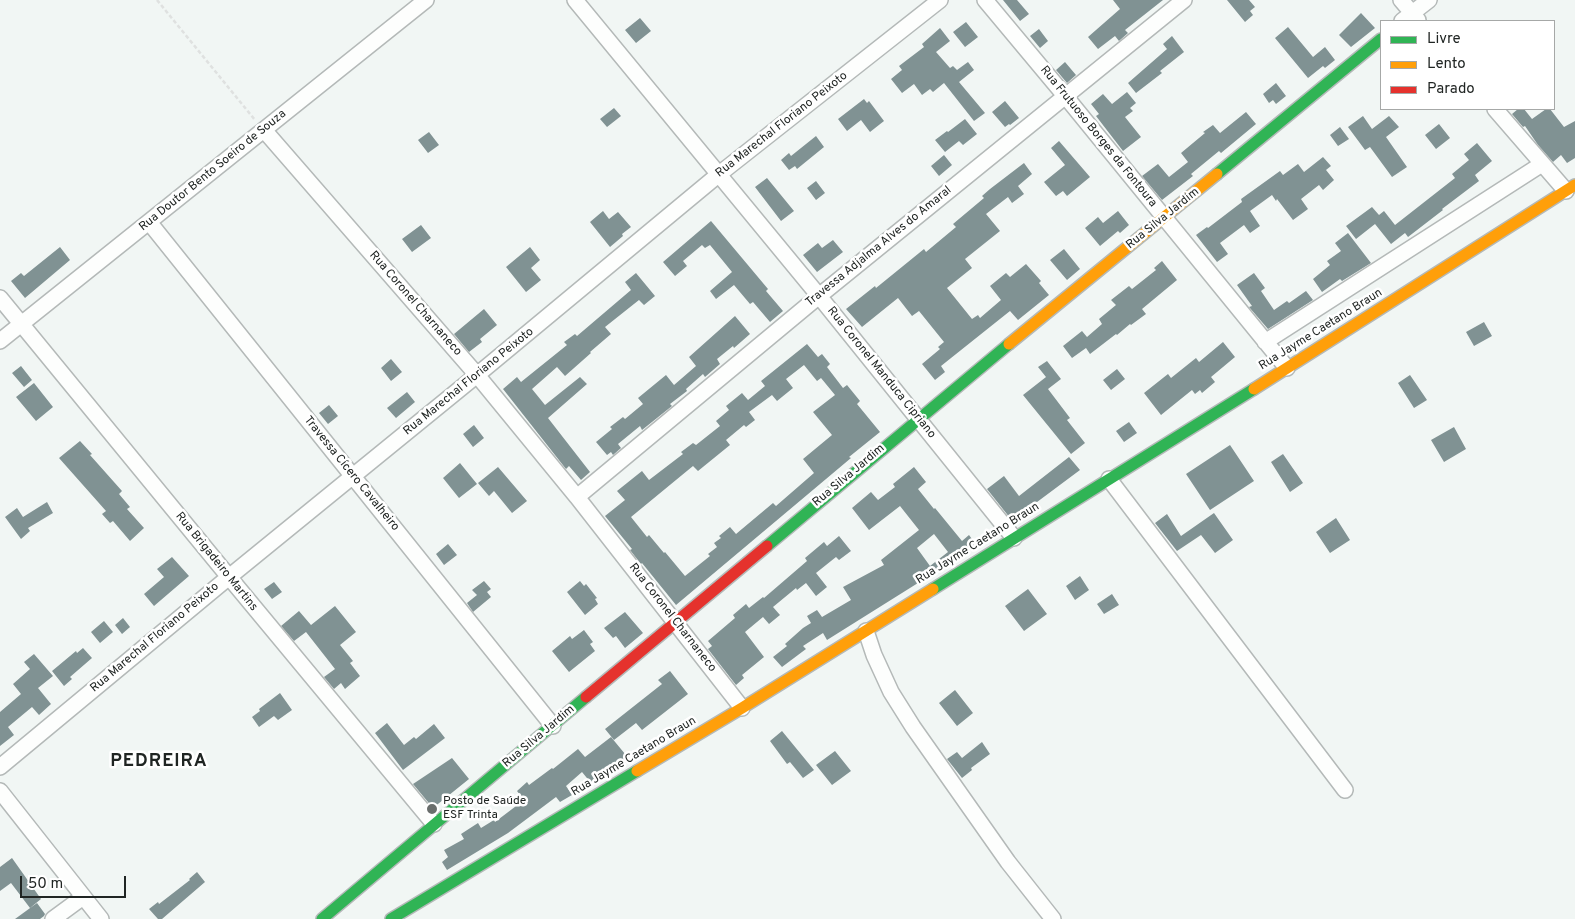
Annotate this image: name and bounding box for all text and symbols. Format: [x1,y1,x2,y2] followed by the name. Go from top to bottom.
[1380,20,1555,110] legend
[1427,30,1461,49] text: Livre
[1427,55,1466,74] text: Lento
[1037,64,1159,210] street label: Rua Frutuoso Borges da Fontoura
[713,69,851,181] street label: Rua Marechal Floriano Peixoto
[1427,80,1475,99] text: Parado
[137,107,289,235] street label: Rua Doutor Bento Soeiro de Souza
[803,184,955,310] street label: Travessa Adjalma Alves do Amaral
[1124,185,1202,253] street label: Rua Silva Jardim
[366,249,464,359] street label: Rua Coronel Charnaneco
[1257,286,1385,374] street label: Rua Jayme Caetano Braun
[823,304,939,442] street label: Rua Coronel Manduca Cipriano
[401,325,537,439] street label: Rua Marechal Floriano Peixoto
[300,414,402,534] street label: Travessa Cícero Cavalheiro
[810,442,888,510] street label: Rua Silva Jardim
[914,500,1042,588] street label: Rua Jayme Caetano Braun
[172,510,260,614] street label: Rua Brigadeiro Martins
[625,561,719,675] street label: Rua Coronel Charnaneco
[88,580,222,696] street label: Rua Marechal Floriano Peixoto
[500,703,578,771] street label: Rua Silva Jardim
[569,714,699,800] street label: Rua Jayme Caetano Braun
[109,751,209,773] district label: PEDREIRA
[443,795,526,823] place label: Posto de Saúde ESF Trinta
[425,802,439,816] marker: Posto de Saúde ESF Trinta
[22,866,129,898] scale bar
[28,875,63,894] text: 50 m

